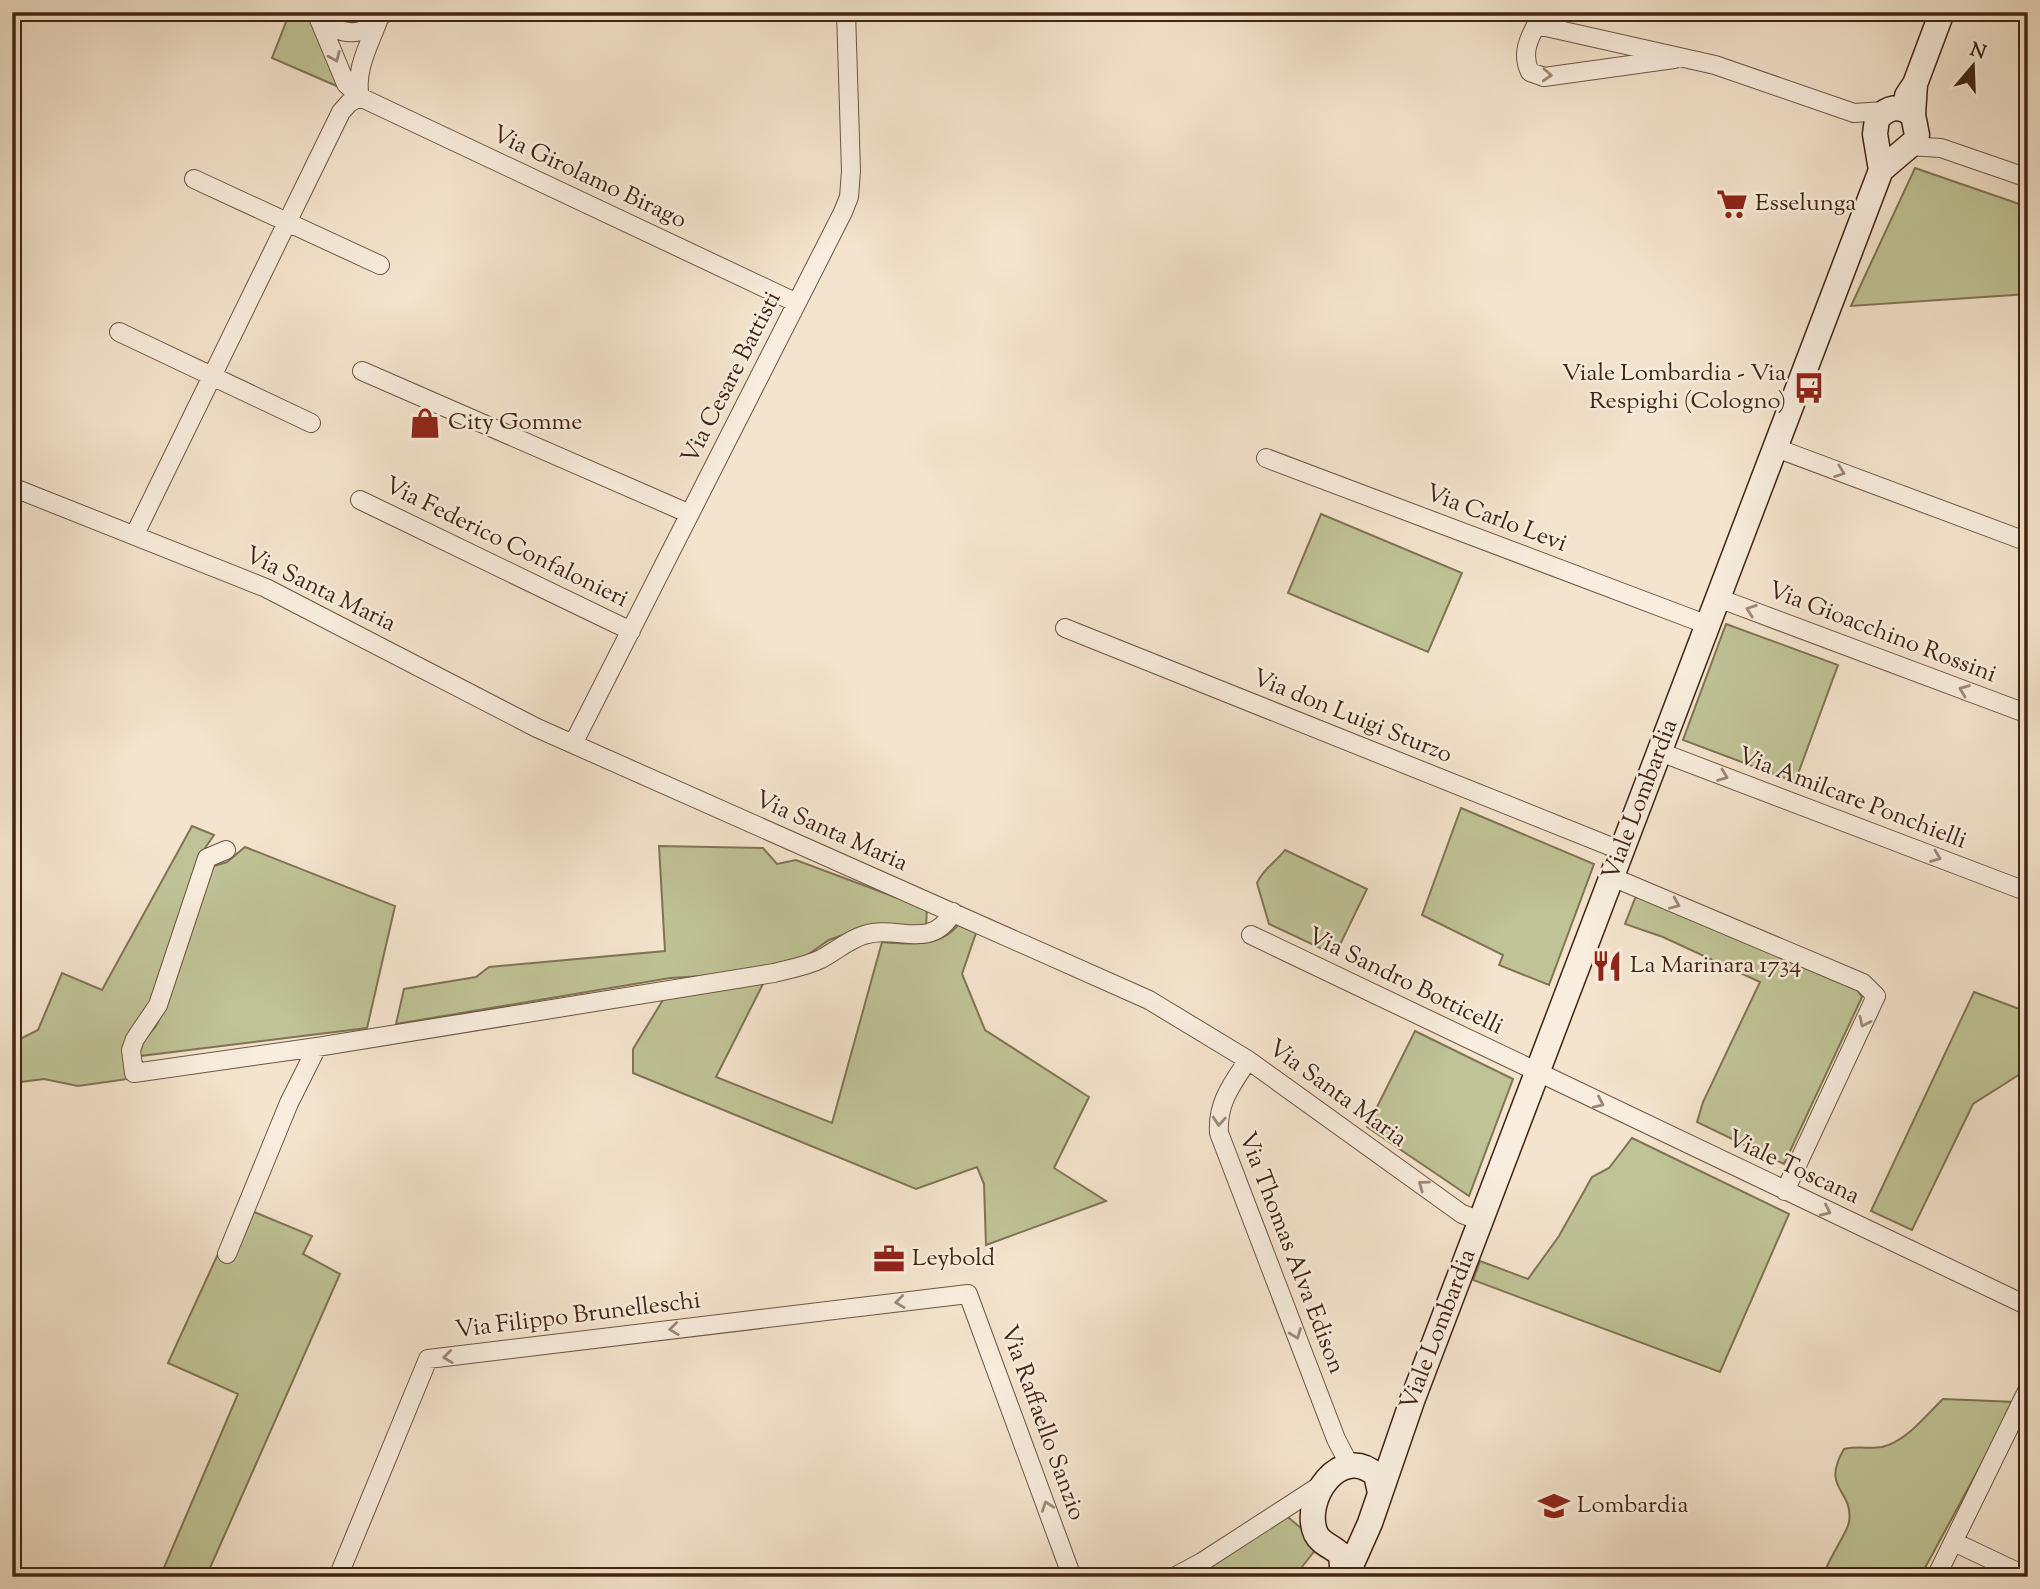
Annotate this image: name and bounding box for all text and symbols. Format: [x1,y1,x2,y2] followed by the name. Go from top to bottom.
[1938,32,2008,102] north arrow
[1966,37,1989,68] text: N
[326,50,340,62] one-way arrow
[1541,67,1552,82] one-way arrow
[486,118,692,238] street label: Via Girolamo Birago
[1715,187,1749,221] supermarket icon: Esselunga
[1755,187,1856,221] place label: Esselunga
[674,286,790,470] street label: Via Cesare Battisti
[1562,357,1786,419] place label: Viale Lombardia - Via Respighi (Cologno)
[1792,371,1826,405] bus stop icon: Viale Lombardia - Via Respighi (Cologno)
[408,406,442,440] shop icon: City Gomme
[448,406,582,440] place label: City Gomme
[1833,463,1845,477] one-way arrow
[378,469,634,617] street label: Via Federico Confalonieri
[1420,476,1572,562] street label: Via Carlo Levi
[239,539,401,641] street label: Via Santa Maria
[1763,574,2001,692] street label: Via Gioacchino Rossini
[1745,604,1757,618] one-way arrow
[1247,661,1457,773] street label: Via don Luigi Sturzo
[1959,684,1971,698] one-way arrow
[1595,715,1687,885] street label: Viale Lombardia
[1733,740,1972,858] street label: Via Amilcare Ponchielli
[1717,768,1729,782] one-way arrow
[749,783,913,881] street label: Via Santa Maria
[1929,849,1941,863] one-way arrow
[1668,895,1680,909] one-way arrow
[1301,920,1509,1044] street label: Via Sandro Botticelli
[1590,949,1624,983] restaurant icon: La Marinara 1734
[1630,949,1801,983] place label: La Marinara 1734
[1858,1015,1872,1028] one-way arrow
[1261,1032,1413,1156] street label: Via Santa Maria
[1592,1094,1604,1108] one-way arrow
[1212,1116,1227,1127] one-way arrow
[1721,1122,1865,1214] street label: Viale Toscana
[1229,1127,1353,1379] street label: Via Thomas Alva Edison
[1418,1181,1431,1194] one-way arrow
[1819,1202,1831,1216] one-way arrow
[872,1242,906,1276] office icon: Leybold
[912,1242,996,1276] place label: Leybold
[1393,1245,1485,1415] street label: Viale Lombardia
[453,1284,703,1348] street label: Via Filippo Brunelleschi
[894,1294,906,1309] one-way arrow
[991,1321,1093,1525] street label: Via Raffaello Sanzio
[668,1322,680,1337] one-way arrow
[1287,1327,1301,1339] one-way arrow
[442,1349,454,1364] one-way arrow
[1537,1489,1571,1523] school or university icon: Lombardia
[1577,1489,1689,1523] place label: Lombardia
[1041,1501,1056,1513] one-way arrow

